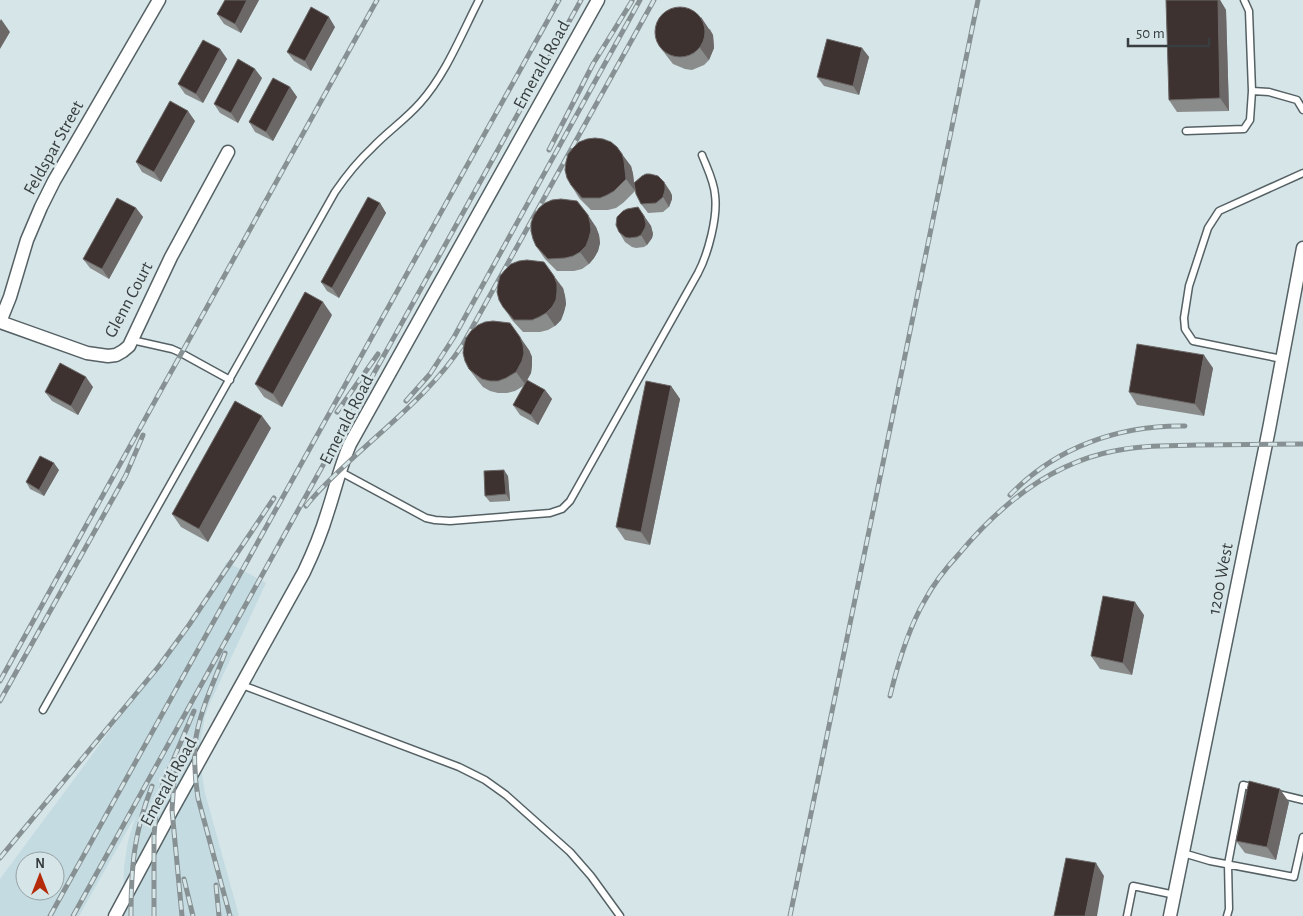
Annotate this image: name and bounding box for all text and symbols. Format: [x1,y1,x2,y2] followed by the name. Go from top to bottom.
[1128,15,1209,47] scale bar
[510,18,574,112] street label: Emerald Road
[1136,26,1165,41] text: 50 m
[21,98,87,198] street label: Feldspar Street
[102,259,157,341] street label: Glenn Court
[317,372,377,468] street label: Emerald Road
[1205,542,1237,616] street label: 1200 West
[137,735,201,829] street label: Emerald Road
[15,851,65,901] north arrow
[35,857,45,871] text: N

